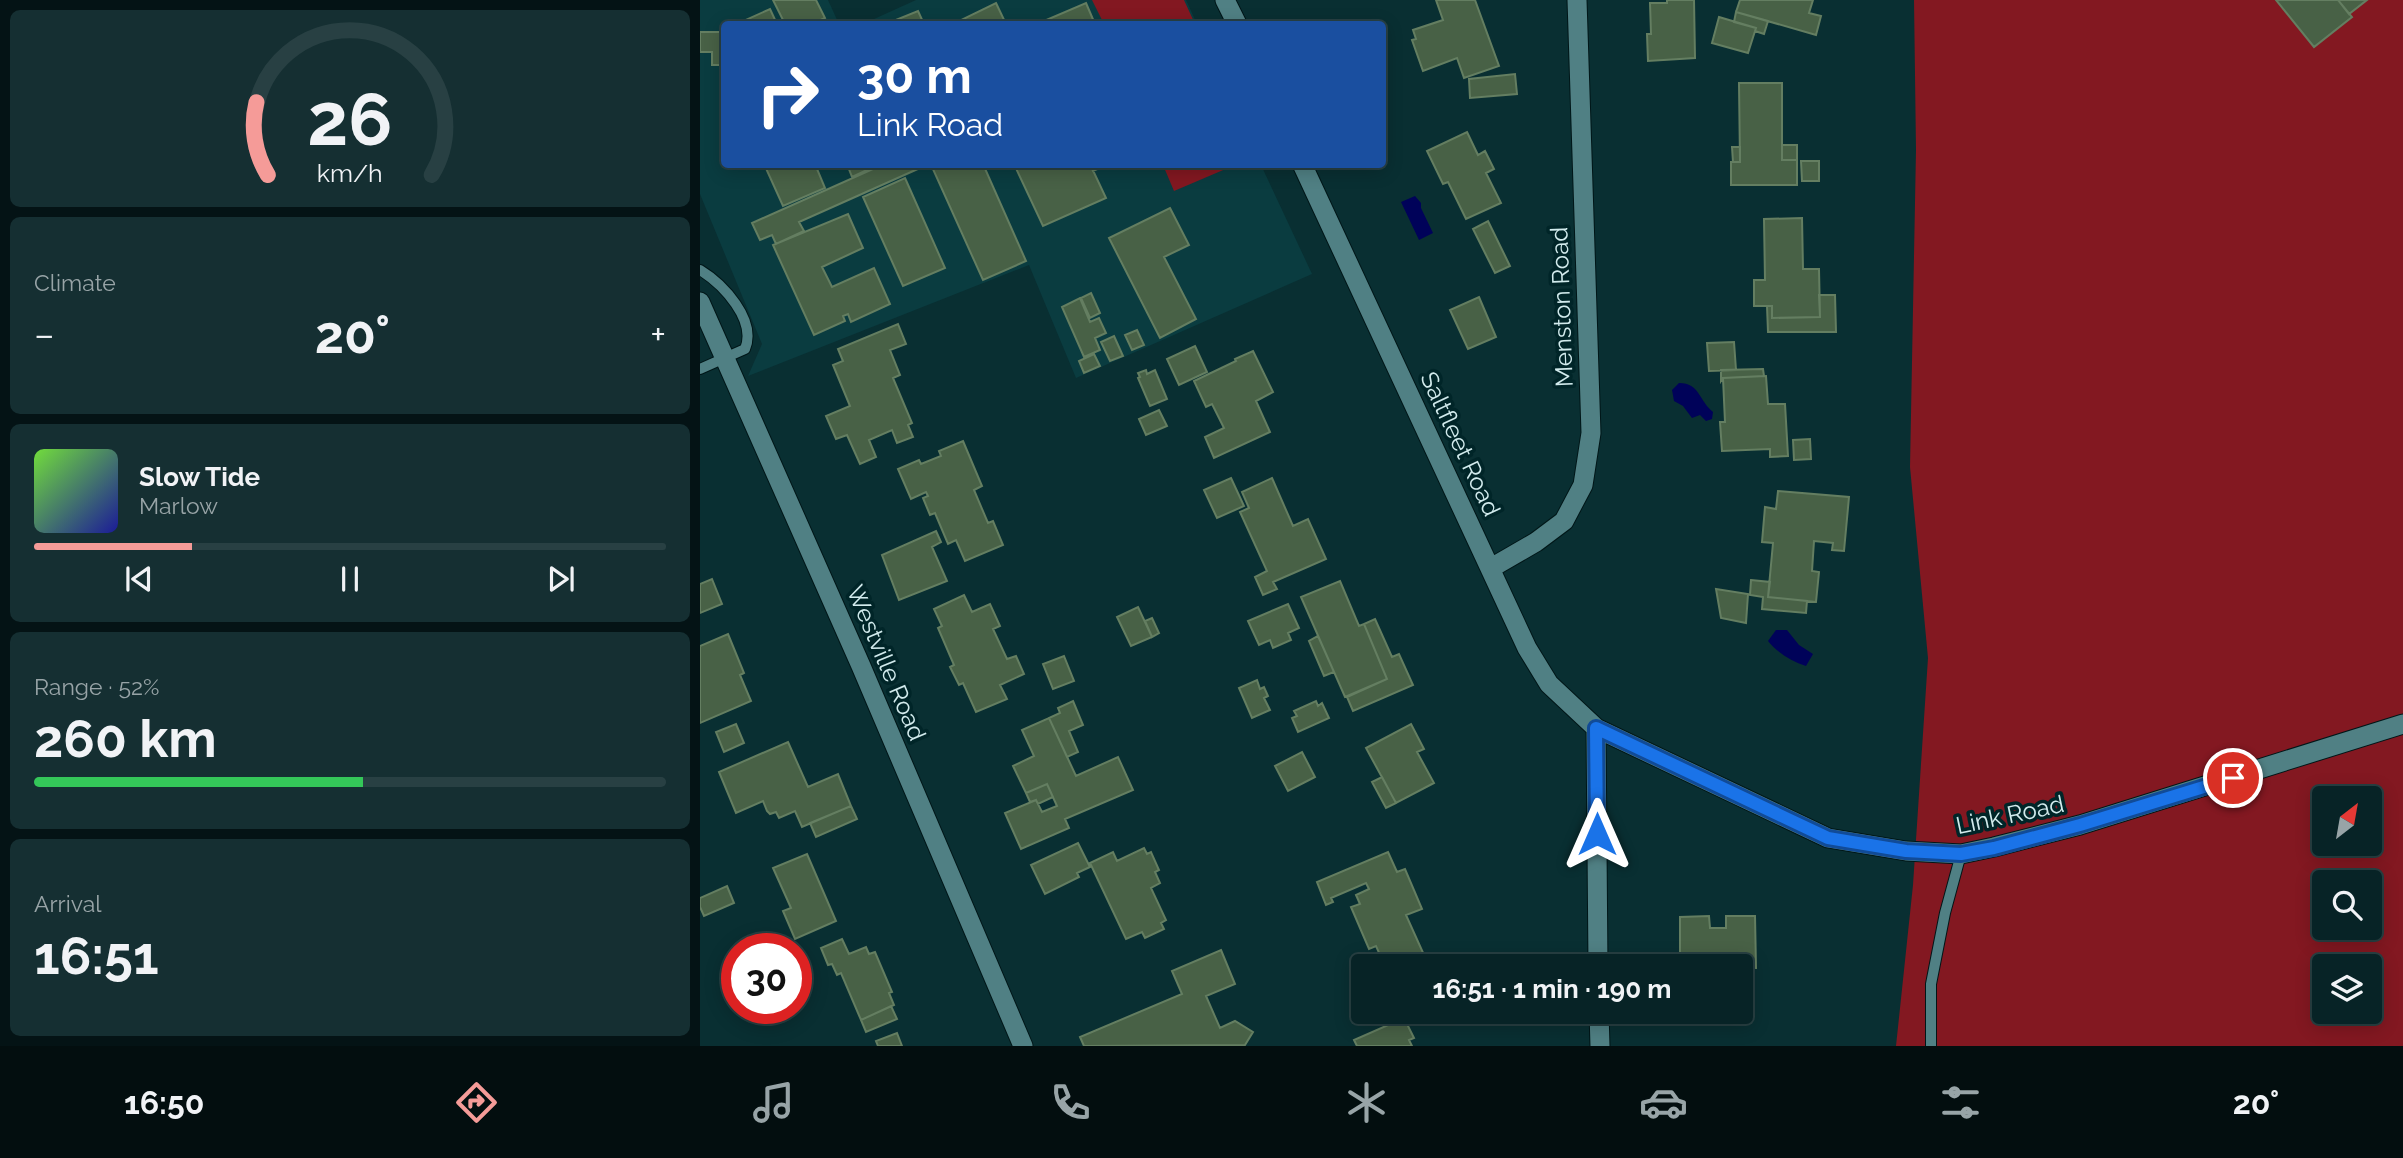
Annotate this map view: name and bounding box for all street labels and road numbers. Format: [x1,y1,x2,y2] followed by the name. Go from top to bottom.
[1544,226,1579,388] street label: Menston Road
[1414,367,1507,521] street label: Saltfleet Road
[841,581,932,745] street label: Westville Road
[1953,789,2067,840] street label: Link Road

